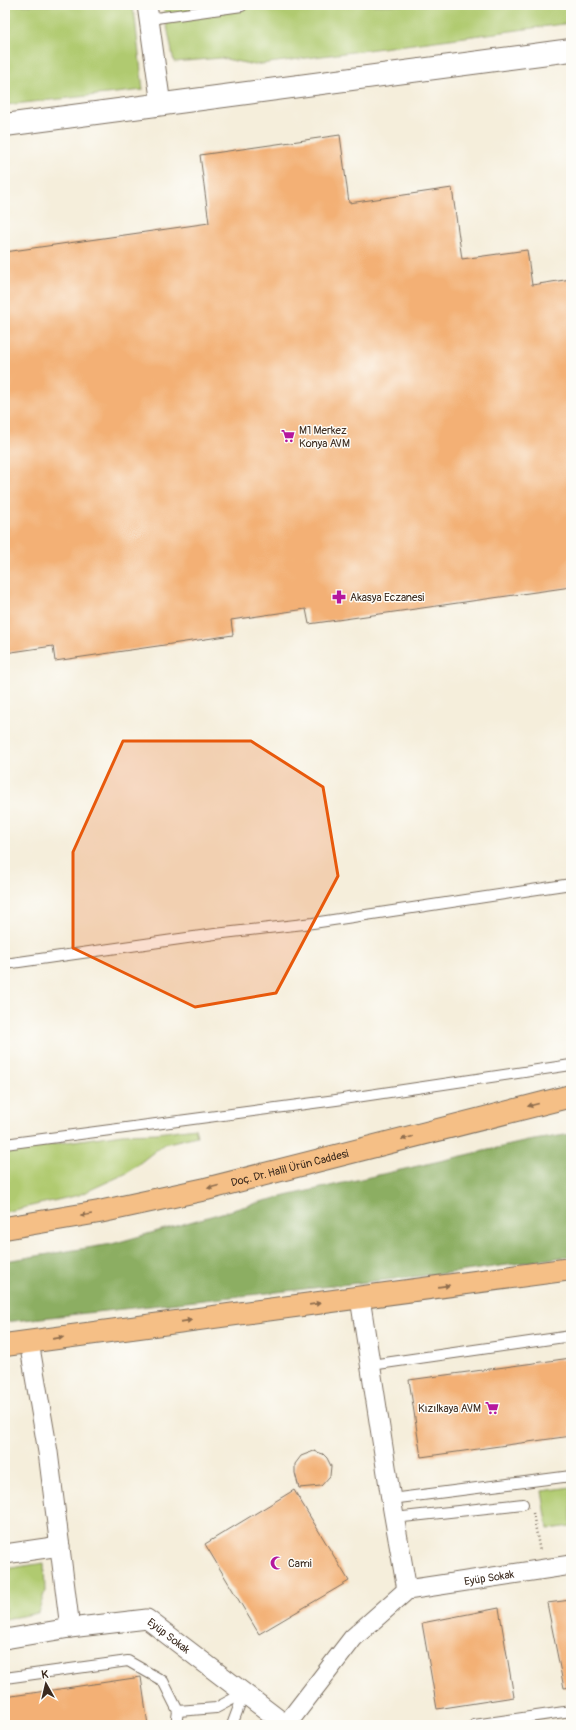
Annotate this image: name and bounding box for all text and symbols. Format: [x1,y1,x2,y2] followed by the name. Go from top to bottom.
[299,424,350,450] place label: M1 Merkez Konya AVM
[280,428,296,444] supermarket icon: M1 Merkez Konya AVM
[331,589,347,605] pharmacy icon: Akasya Eczanesi
[350,591,424,604] place label: Akasya Eczanesi
[527,1102,539,1108] one-way arrow
[401,1135,413,1141] one-way arrow
[229,1147,350,1189] street label: Doç. Dr. Halil Ürün Caddesi
[207,1185,220,1191] one-way arrow
[80,1212,92,1218] one-way arrow
[438,1283,450,1289] one-way arrow
[309,1301,321,1307] one-way arrow
[180,1318,192,1324] one-way arrow
[51,1335,64,1341] one-way arrow
[484,1400,500,1416] supermarket icon: Kızılkaya AVM
[418,1402,481,1415] place label: Kızılkaya AVM
[269,1555,285,1571] mosque icon: Cami
[288,1557,312,1570] place label: Cami
[463,1568,515,1588] street label: Eyüp Sokak
[145,1616,193,1657] street label: Eyüp Sokak
[26,1664,66,1704] north arrow
[40,1668,49,1681] text: K

